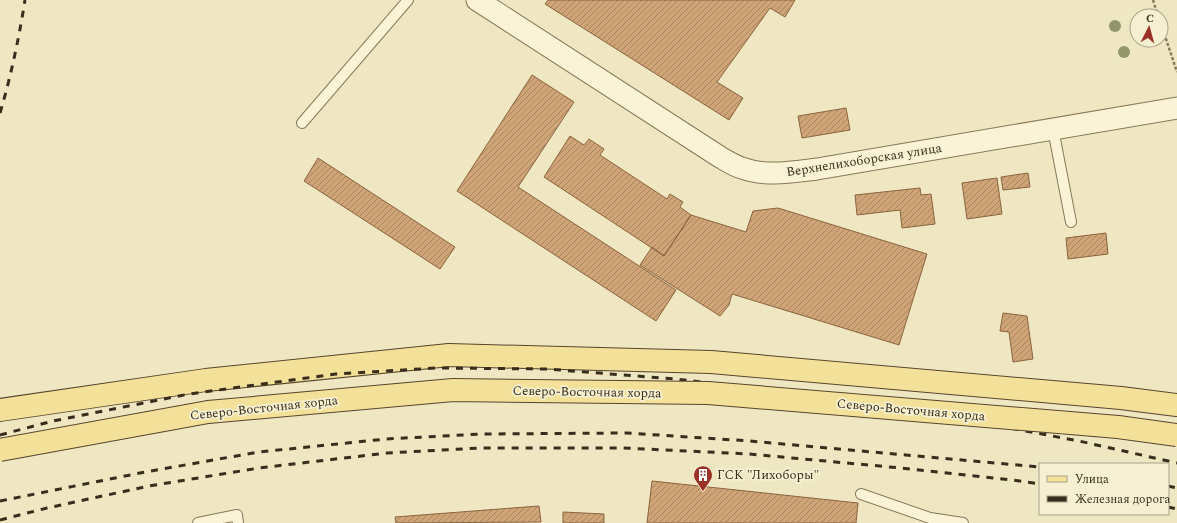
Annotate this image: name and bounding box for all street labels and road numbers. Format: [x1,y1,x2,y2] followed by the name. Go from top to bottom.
[785,138,944,182] street label: Верхнелихоборская улица
[512,381,662,403] street label: Северо-Восточная хорда
[189,390,340,426] street label: Северо-Восточная хорда
[836,394,987,427] street label: Северо-Восточная хорда

